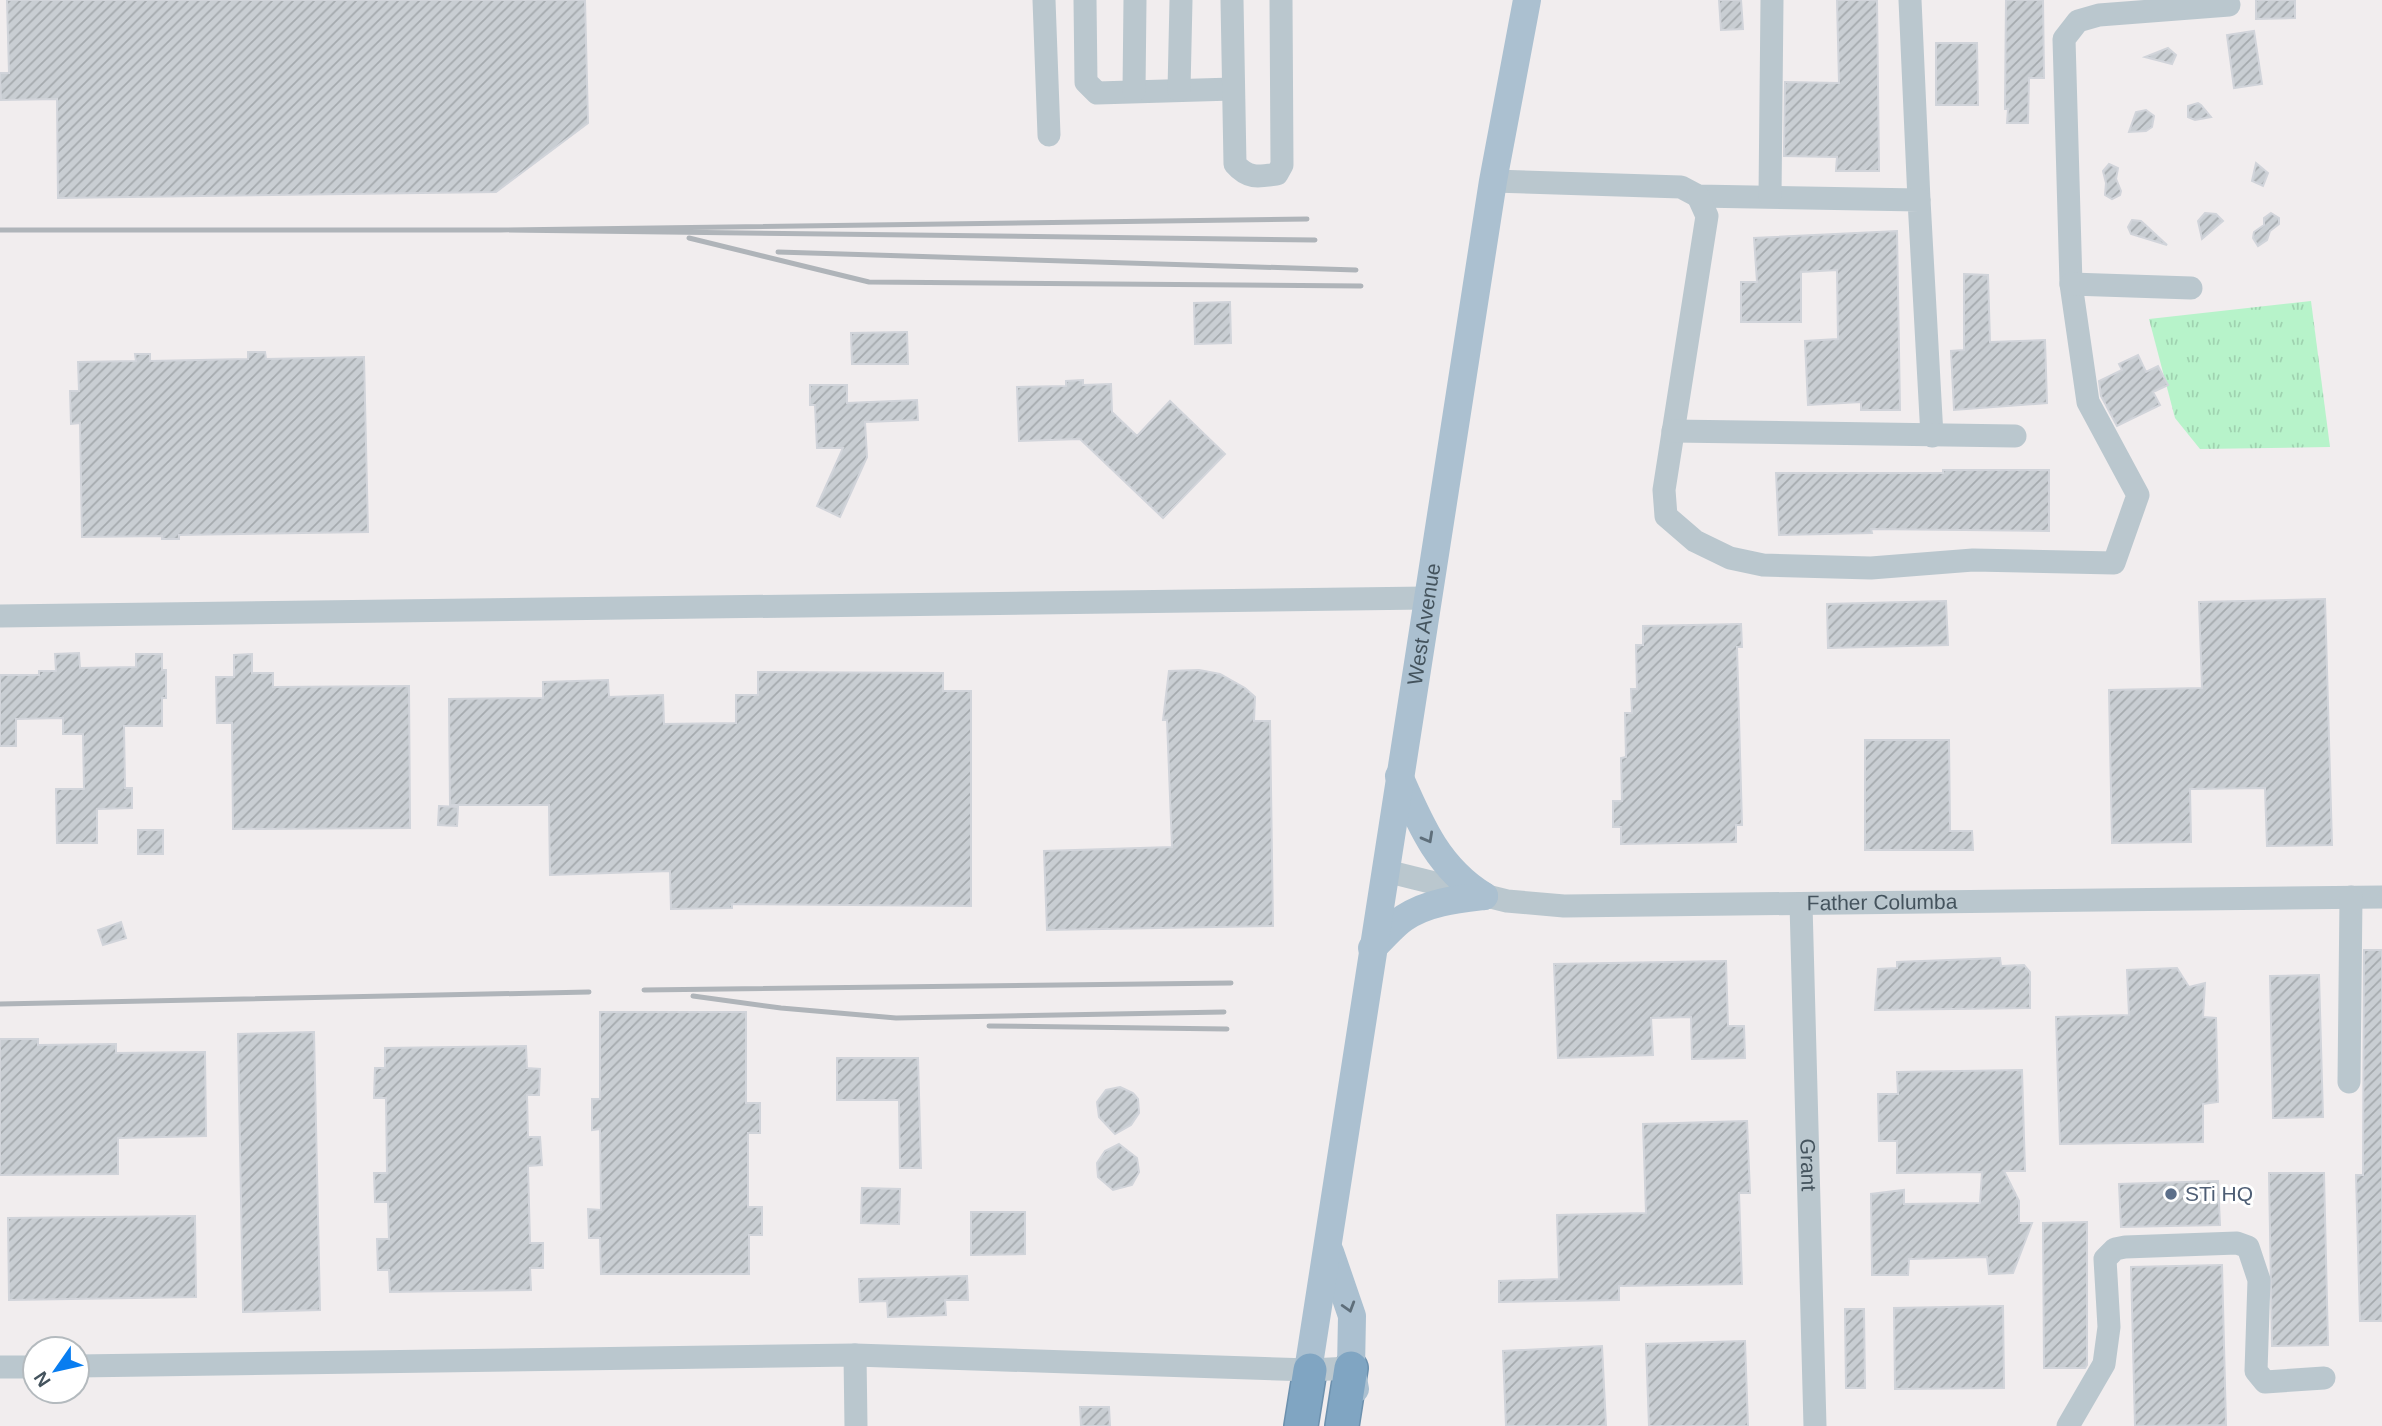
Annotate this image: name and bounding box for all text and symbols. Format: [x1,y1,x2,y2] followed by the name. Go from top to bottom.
[1403,562,1444,687] street label: West Avenue
[1420,830,1433,843] one-way arrow
[1807,890,1958,914] street label: Father Columba
[1796,1138,1821,1192] street label: Grant
[2185,1182,2253,1205] place label: STi HQ
[2163,1186,2179,1202] marker: STi HQ
[1340,1301,1355,1313] one-way arrow
[21,1335,91,1405] north arrow
[30,1368,55,1391] text: N

